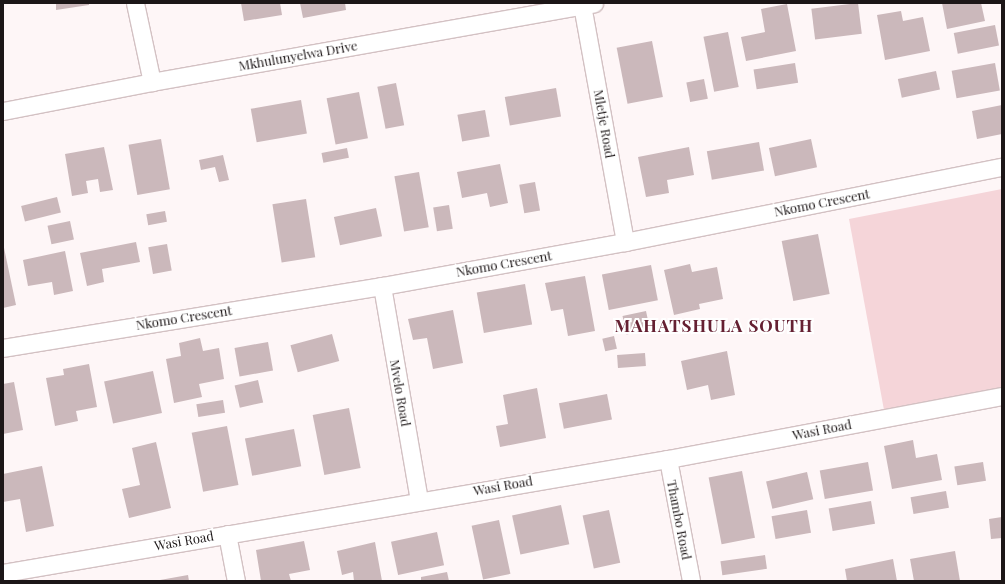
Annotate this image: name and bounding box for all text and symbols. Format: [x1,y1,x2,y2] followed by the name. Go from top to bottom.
[237,38,359,74] street label: Mkhulunyelwa Drive
[590,88,618,160] street label: Mletje Road
[773,186,871,220] street label: Nkomo Crescent
[455,248,553,280] street label: Nkomo Crescent
[135,303,233,333] street label: Nkomo Crescent
[615,316,813,336] district label: MAHATSHULA SOUTH
[386,358,414,428] street label: Mvelo Road
[791,417,853,443] street label: Wasi Road
[472,473,534,499] street label: Wasi Road
[664,479,694,561] street label: Thambo Road
[153,528,215,554] street label: Wasi Road

